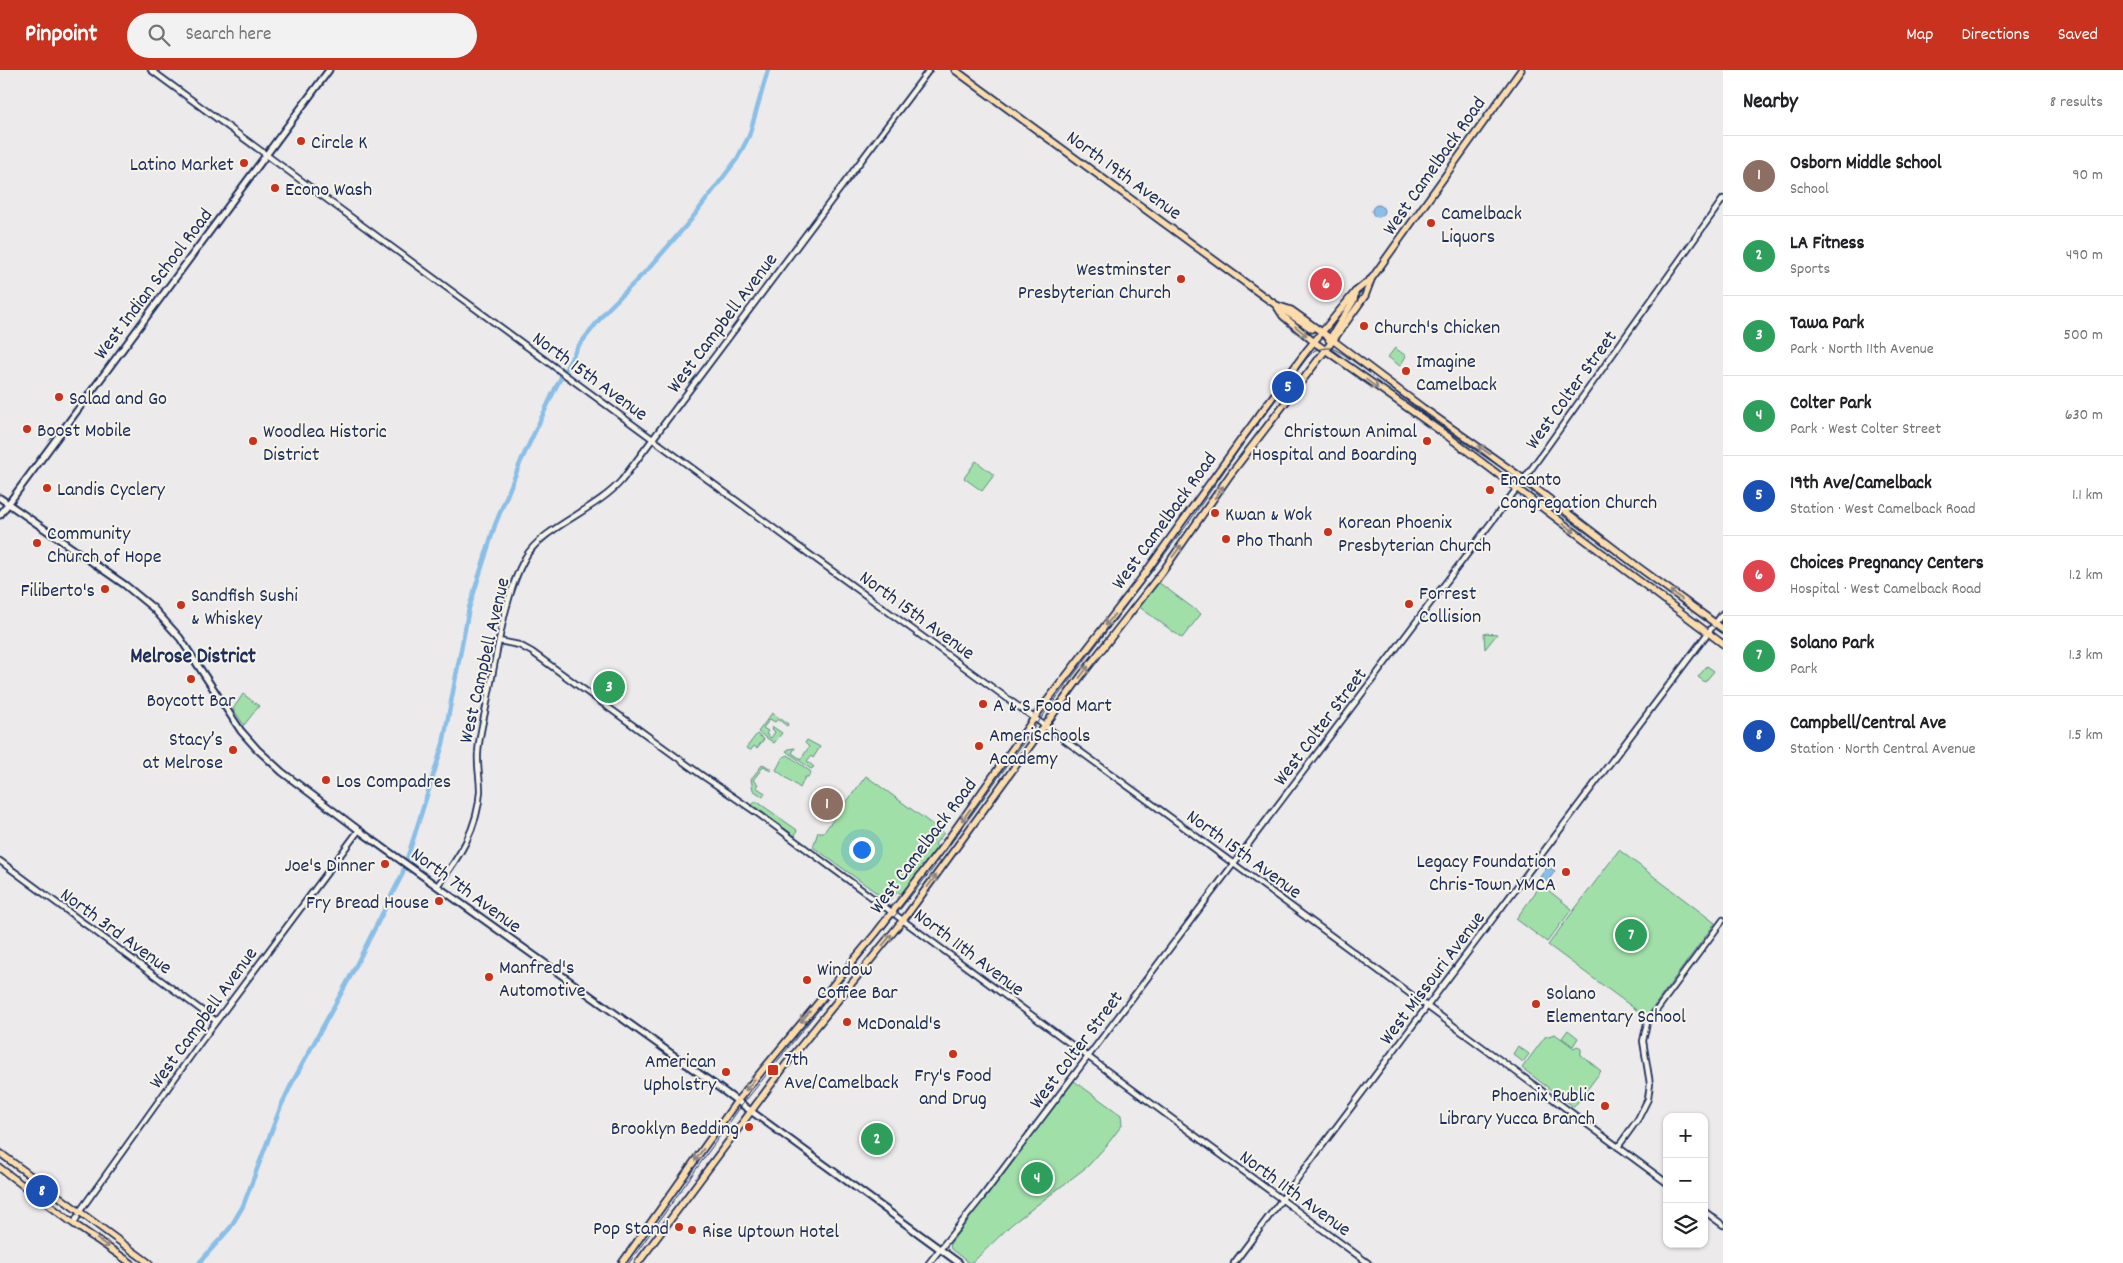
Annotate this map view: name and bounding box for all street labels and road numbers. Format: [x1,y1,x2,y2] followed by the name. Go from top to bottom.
[1377,92,1494,242] street label: West Camelback Road
[1060,125,1187,228] street label: North 19th Avenue
[88,203,221,366] street label: West Indian School Road
[661,248,786,400] street label: West Campbell Avenue
[526,326,653,429] street label: North 15th Avenue
[1520,326,1625,456] street label: West Colter Street
[1106,447,1225,596] street label: West Camelback Road
[853,565,980,668] street label: North 15th Avenue
[453,575,519,746] street label: West Campbell Avenue
[1268,663,1375,793] street label: West Colter Street
[864,773,985,921] street label: West Camelback Road
[1180,804,1307,907] street label: North 15th Avenue
[404,842,527,941] street label: North 7th Avenue
[53,882,177,983] street label: North 3rd Avenue
[907,903,1029,1004] street label: North 11th Avenue
[1374,906,1493,1051] street label: West Missouri Avenue
[143,942,266,1095] street label: West Campbell Avenue
[1024,986,1131,1116] street label: West Colter Street
[1233,1144,1356,1245] street label: North 11th Avenue

